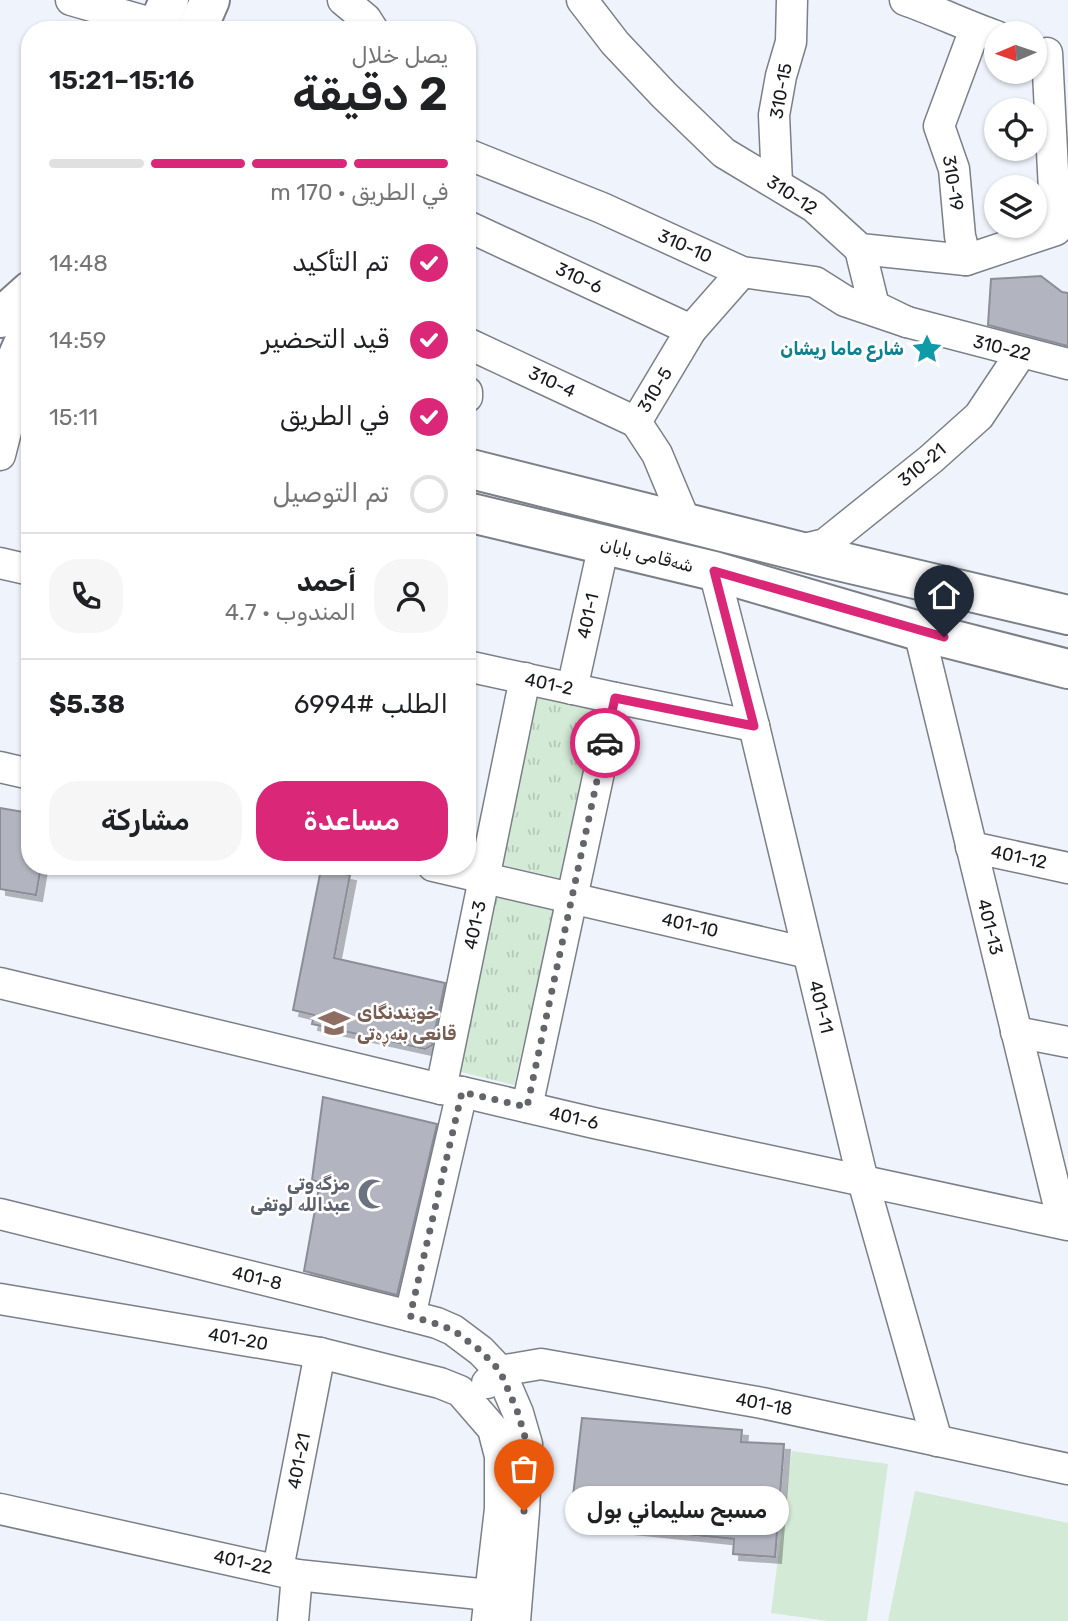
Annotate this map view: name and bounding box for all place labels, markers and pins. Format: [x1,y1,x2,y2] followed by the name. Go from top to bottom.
[910,332,944,366] place icon: شارع ماما ريشان
[780,338,904,362] place label: شارع ماما ريشان
[914,565,974,637] pin
[357,1002,456,1047] place label: خوێندنگای قانعی بنەڕەتی
[317,1006,351,1040] school or university icon: خوێندنگای قانعی بنەڕەتی
[250,1173,350,1216] place label: مزگەوتی عبداللە لوتفی
[356,1177,390,1211] mosque icon: مزگەوتی عبداللە لوتفی
[494,1439,554,1511] pin
[566,1486,790,1536] callout: مسبح سلیماني بول

